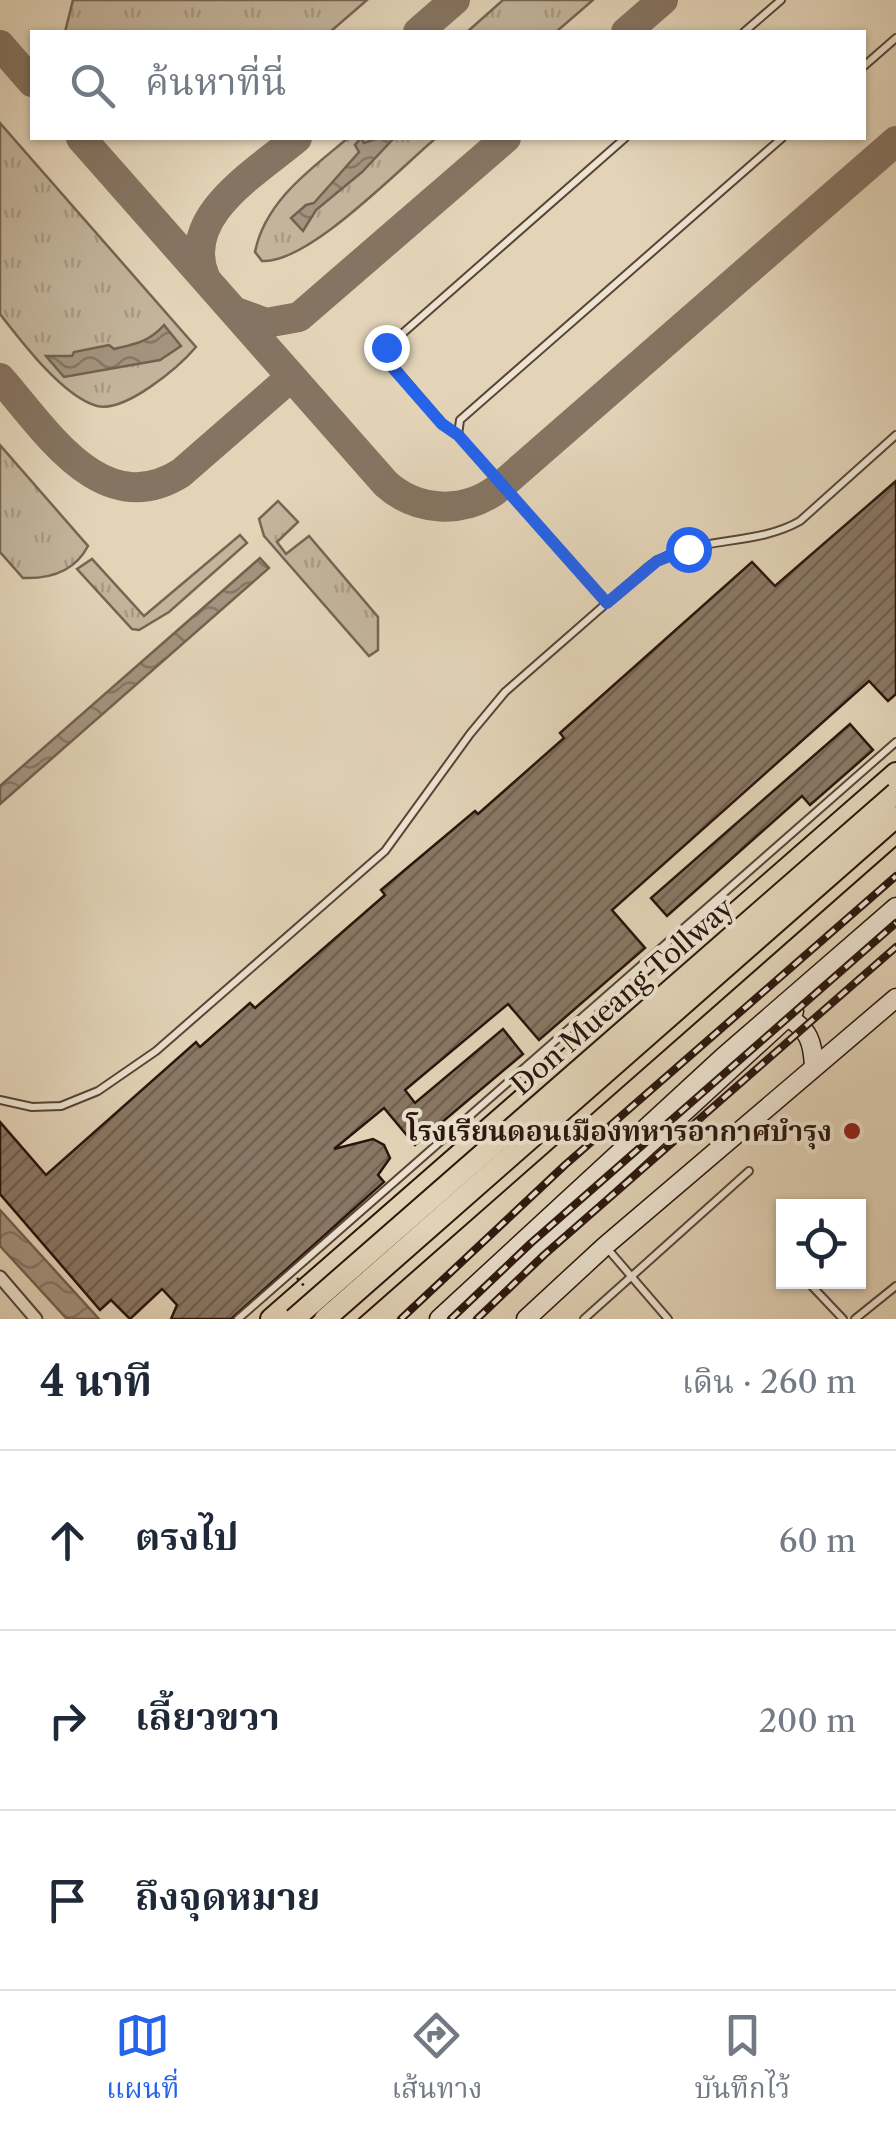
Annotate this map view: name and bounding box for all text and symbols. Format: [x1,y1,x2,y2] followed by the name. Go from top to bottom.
[30,30,866,140] search box
[65,58,120,113] icon: search
[145,58,286,105] text: ค้นหาที่นี่
[364,325,410,371] route end
[666,527,712,573] route start
[504,890,740,1102] street label: Don Mueang Tollway
[406,1112,832,1150] place label: โรงเรียนดอนเมืองทหารอากาศบำรุง
[841,1120,863,1142] marker: โรงเรียนดอนเมืองทหารอากาศบำรุง
[776,1199,866,1289] map controls
[776,1199,866,1289] button: locate
[40,1355,152,1407] text: 4 นาที
[682,1362,856,1401] text: เดิน · 260 m
[40,1513,95,1568] icon: ahead
[135,1513,239,1560] text: ตรงไป
[779,1521,856,1560] text: 60 m
[40,1693,95,1748] icon: right
[135,1693,280,1740] text: เลี้ยวขวา
[759,1701,856,1740] text: 200 m
[40,1873,95,1928] icon: arrive
[135,1873,320,1920] text: ถึงจุดหมาย
[106,2008,179,2113] tab: แผนที่
[391,2008,483,2113] tab: เส้นทาง
[695,2008,790,2113] tab: บันทึกไว้

